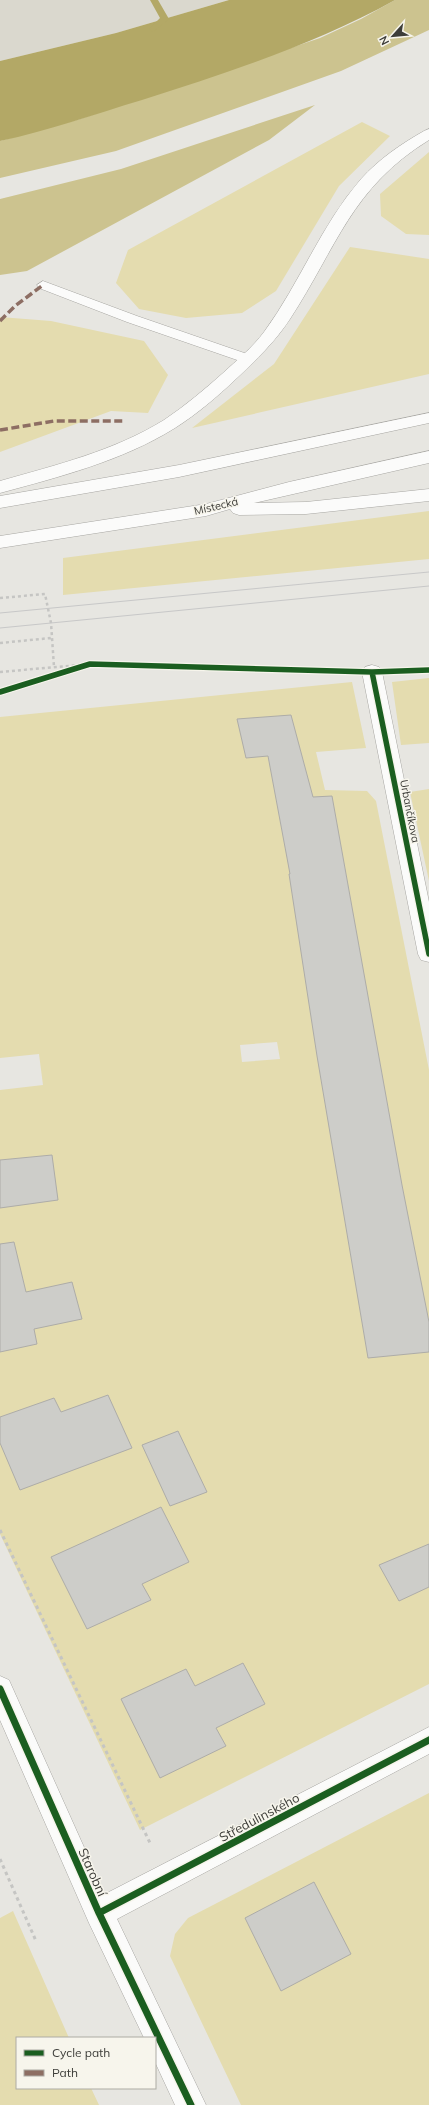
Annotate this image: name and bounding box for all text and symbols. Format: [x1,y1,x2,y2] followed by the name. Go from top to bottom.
[373,16,413,56] north arrow
[376,34,392,47] text: N
[193,494,239,518] street label: Místecká
[397,778,423,844] street label: Urbančíkova
[216,1789,302,1845] street label: Středulinského
[75,1845,111,1899] street label: Starobní
[16,2037,156,2089] legend
[52,2045,110,2060] text: Cycle path
[52,2065,78,2080] text: Path

